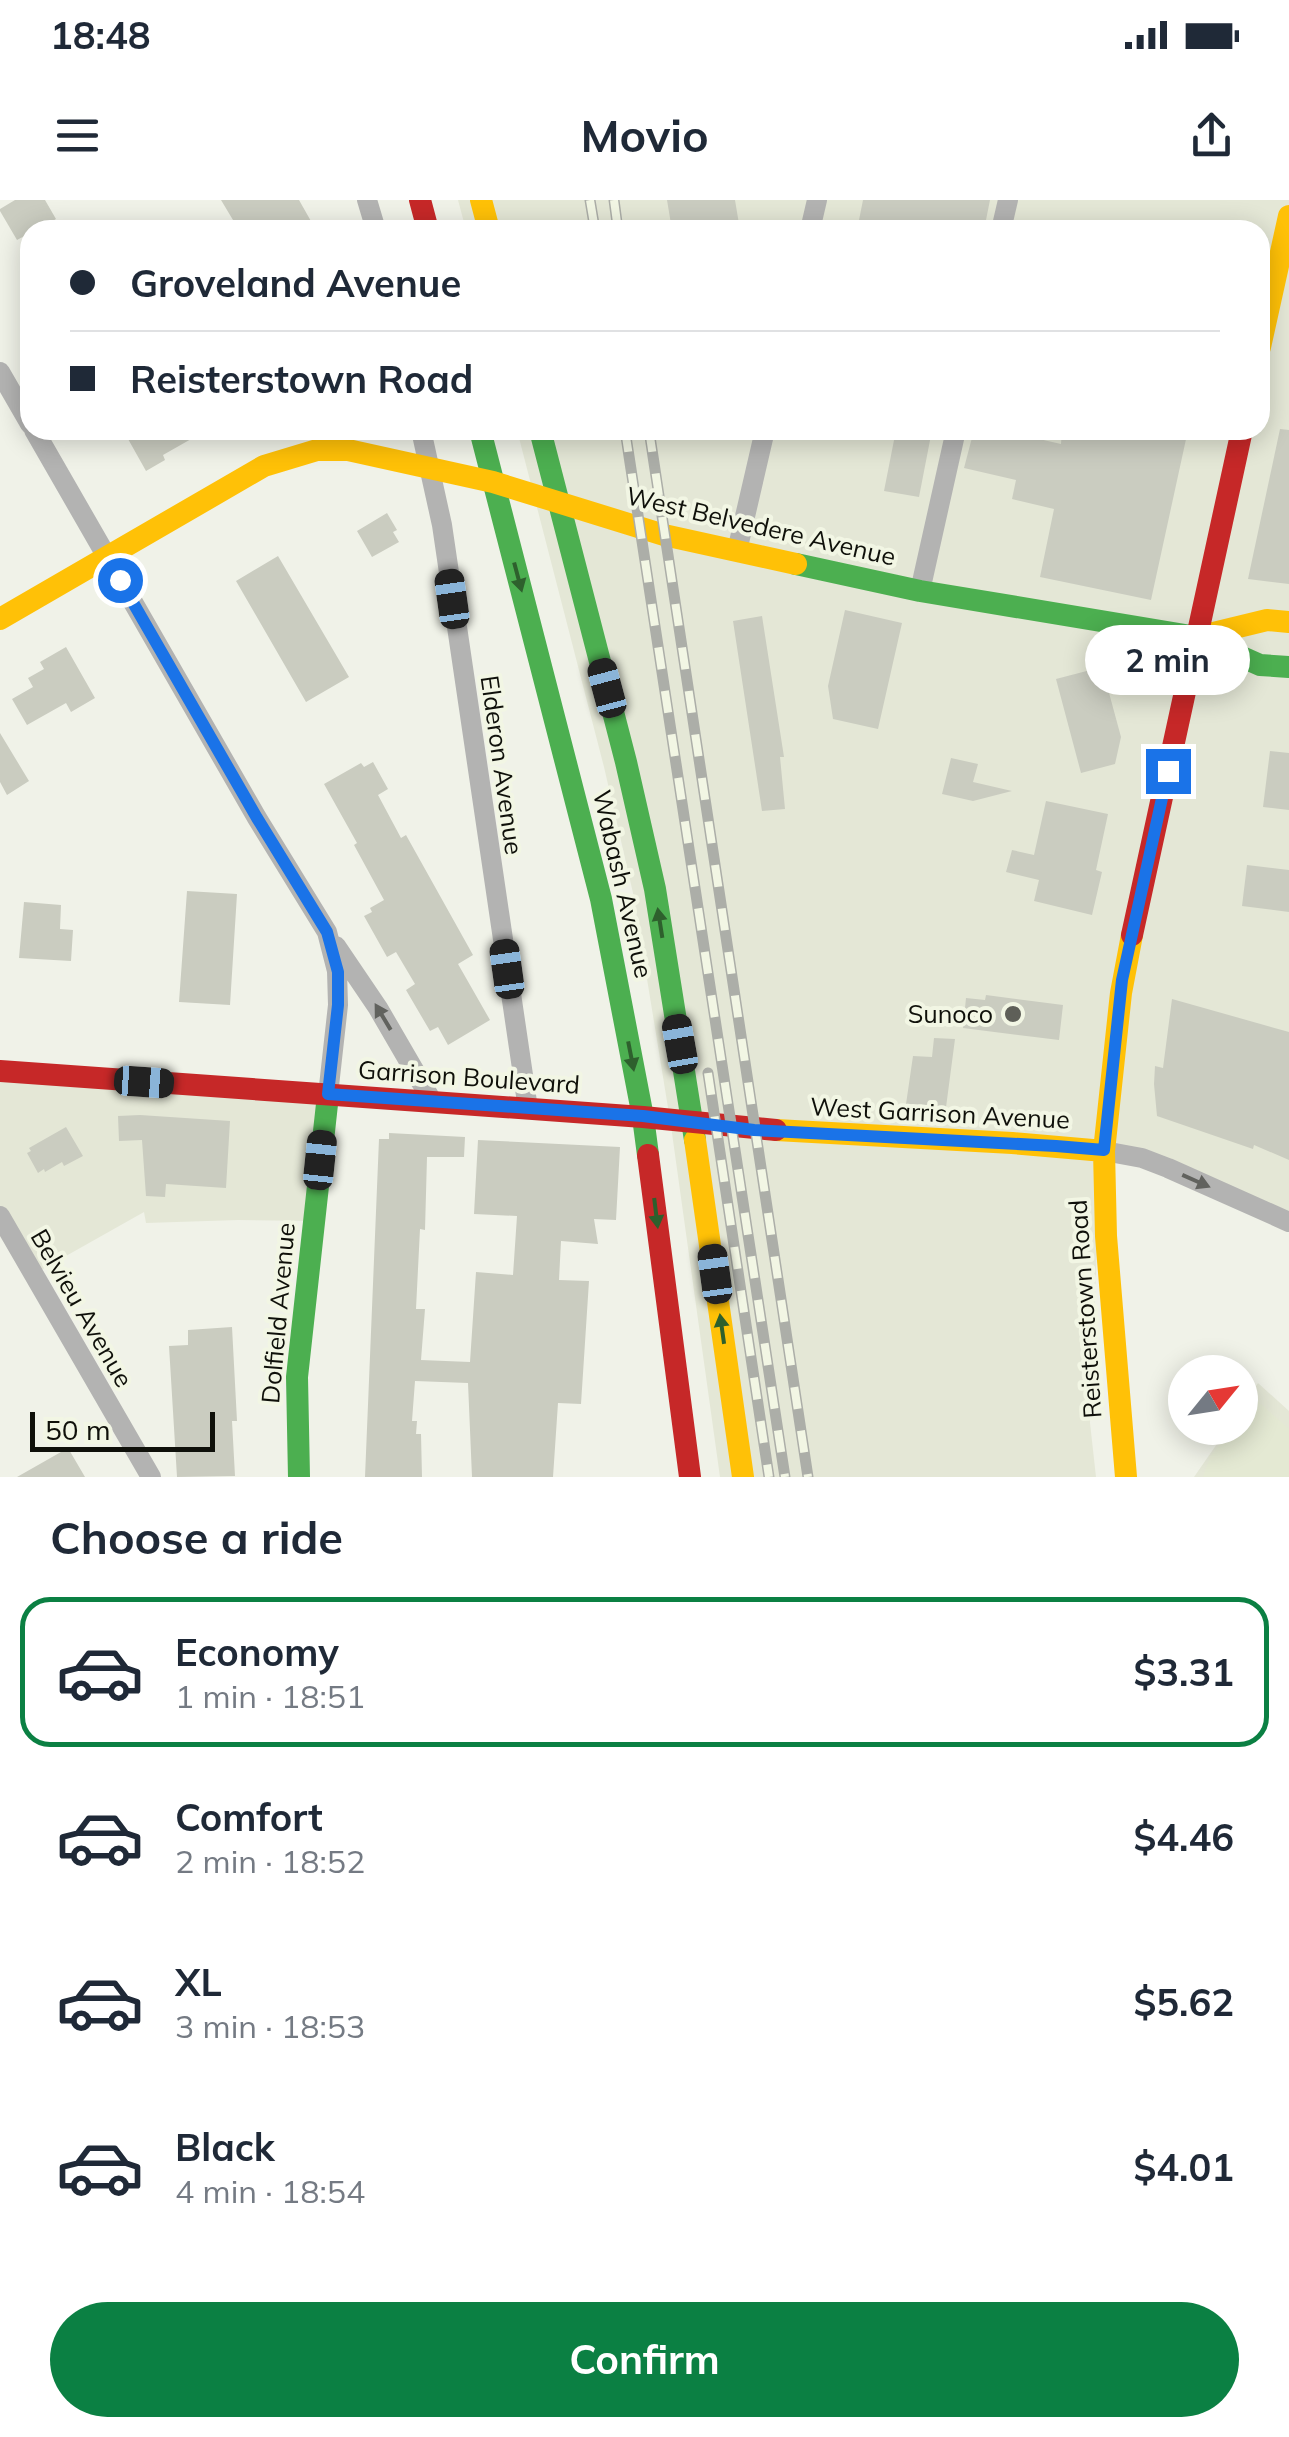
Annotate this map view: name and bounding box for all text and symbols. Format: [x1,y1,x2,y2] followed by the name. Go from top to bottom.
[50,11,151,59] text: 18:48
[580,107,709,163] text: Movio
[50,108,105,163] icon: menu
[1184,108,1239,163] icon: share
[130,259,461,307] text: Groveland Avenue
[130,355,473,403] text: Reisterstown Road
[623,479,899,572] street label: West Belvedere Avenue
[98,558,143,603] route start
[511,562,526,593] one-way arrow
[433,567,471,631] car
[1086,626,1250,696] callout: 2 min
[1125,640,1210,680] text: 2 min
[585,655,629,721] car
[475,673,530,857] street label: Elderon Avenue
[1146,749,1191,794] route end
[587,787,660,981] street label: Wabash Avenue
[652,906,667,938] one-way arrow
[488,937,526,1001] car
[908,998,993,1029] place label: Sunoco
[375,1003,392,1031] one-way arrow
[1002,1003,1024,1025] marker: Sunoco
[660,1012,700,1076] car
[624,1041,639,1072] one-way arrow
[357,1053,581,1100] street label: Garrison Boulevard
[113,1065,175,1099] car
[809,1090,1071,1135] street label: West Garrison Avenue
[302,1129,338,1191] car
[1182,1172,1211,1189] one-way arrow
[648,1198,664,1230] one-way arrow
[1061,1199,1108,1419] street label: Reisterstown Road
[254,1221,301,1405] street label: Dolfield Avenue
[25,1223,140,1392] street label: Belvieu Avenue
[696,1242,734,1306] car
[714,1312,730,1344] one-way arrow
[1168,1355,1258,1445] north arrow
[1168,1355,1258,1445] map controls
[30,1407,215,1452] scale bar
[45,1412,111,1447] text: 50 m
[50,1509,343,1565] text: Choose a ride
[55,1627,145,1717] icon: car
[175,1628,339,1676] text: Economy
[1133,1648,1234,1696] text: $3.31
[175,1676,365,1716] text: 1 min · 18:51
[55,1792,145,1882] icon: car
[175,1793,323,1841] text: Comfort
[1133,1813,1234,1861] text: $4.46
[175,1841,365,1881] text: 2 min · 18:52
[55,1957,145,2047] icon: car
[175,1958,222,2006] text: XL
[1133,1978,1234,2026] text: $5.62
[175,2006,365,2046] text: 3 min · 18:53
[55,2122,145,2212] icon: car
[175,2123,275,2171] text: Black
[1133,2143,1234,2191] text: $4.01
[175,2171,365,2211] text: 4 min · 18:54
[50,2302,1239,2417] button: Confirm

